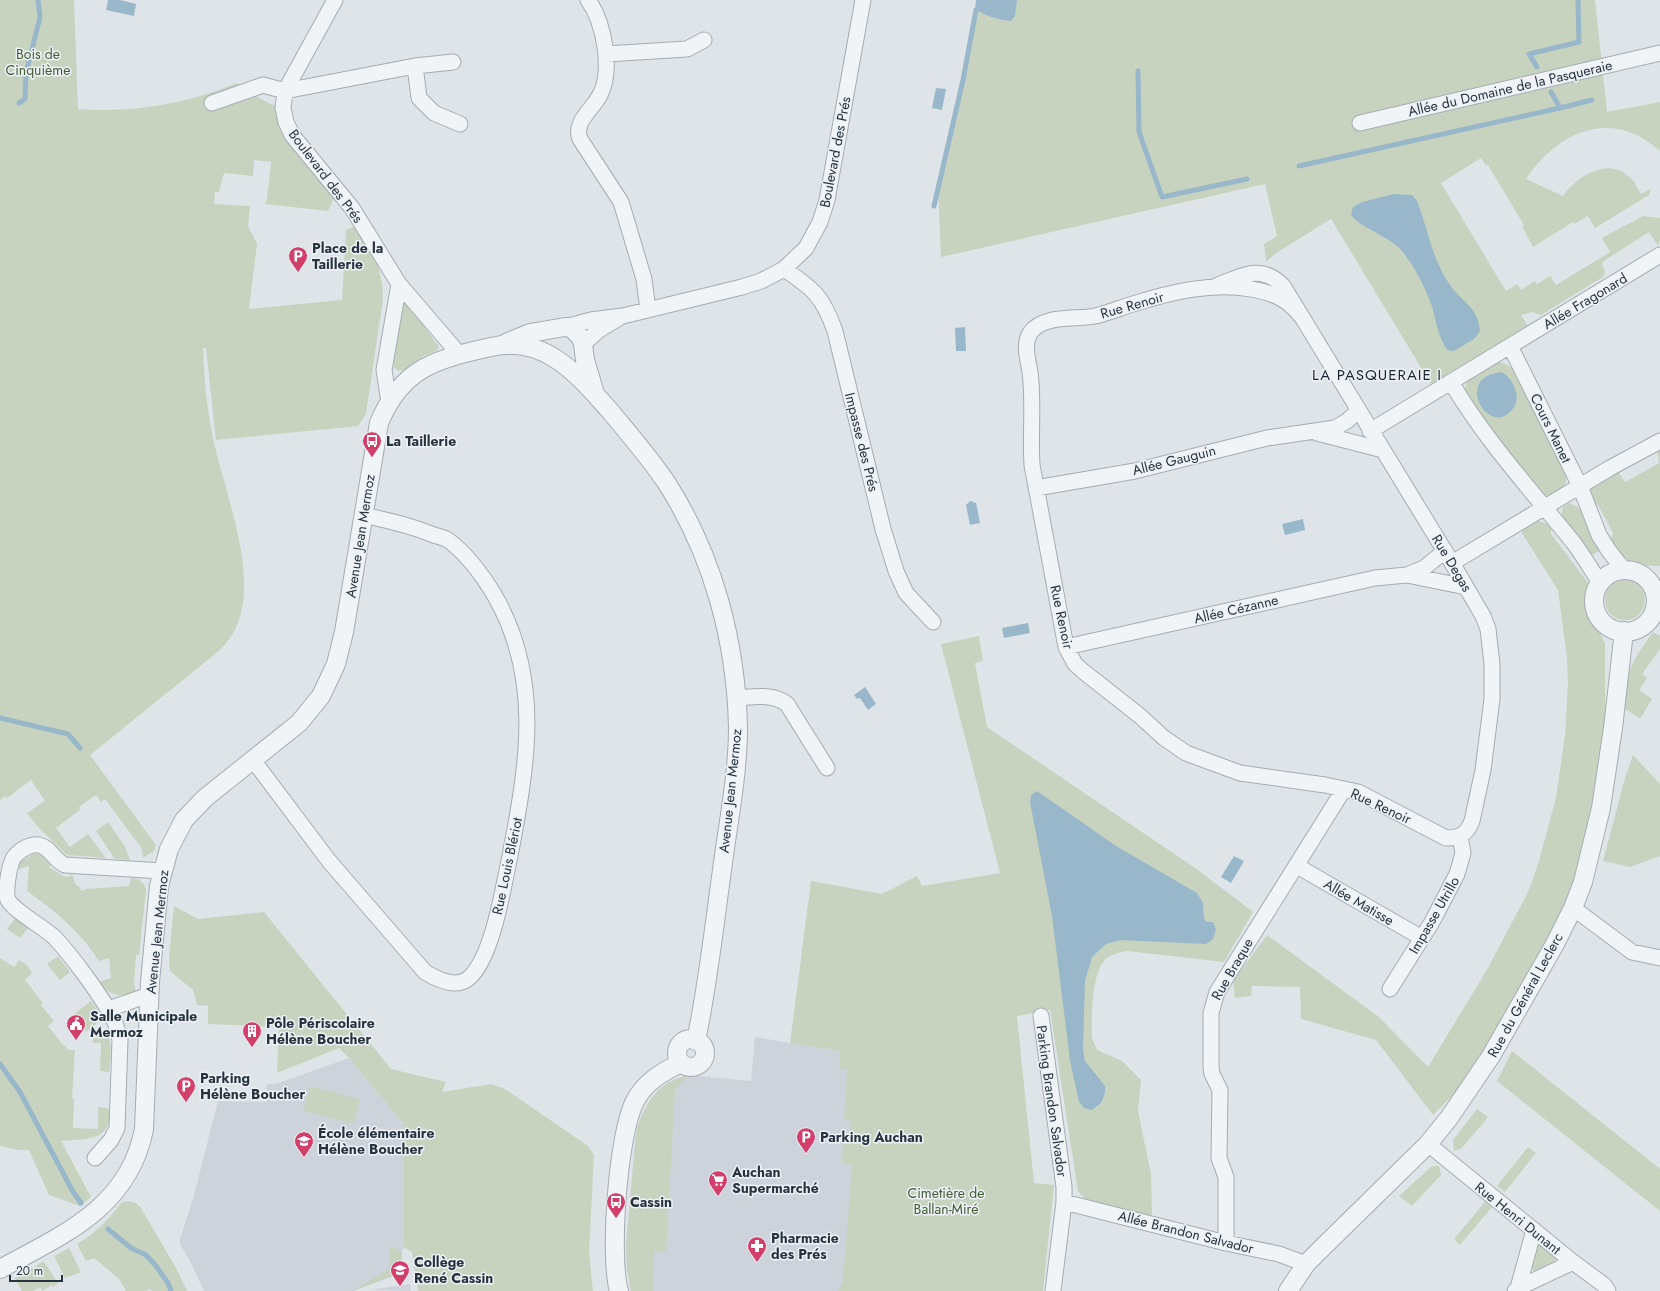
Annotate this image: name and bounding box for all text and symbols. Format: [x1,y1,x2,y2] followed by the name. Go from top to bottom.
[6,44,70,80] park label: Bois de Cinquième
[1406,55,1614,121] street label: Allée du Domaine de la Pasqueraie
[814,94,856,209] street label: Boulevard des Prés
[284,125,368,227] street label: Boulevard des Prés
[312,238,383,274] place label: Place de la Taillerie
[287,245,309,273] parking icon: Place de la Taillerie
[1539,268,1631,334] street label: Allée Fragonard
[1098,286,1166,324] street label: Rue Renoir
[1312,364,1442,386] district label: LA PASQUERAIE I
[840,390,884,494] street label: Impasse des Prés
[1526,390,1577,467] street label: Cours Manet
[361,430,383,458] bus stop icon: La Taillerie
[386,431,456,451] place label: La Taillerie
[1130,440,1218,480] street label: Allée Gauguin
[340,472,380,599] street label: Avenue Jean Mermoz
[1427,531,1477,596] street label: Rue Degas
[1045,583,1079,651] street label: Rue Renoir
[1192,590,1280,628] street label: Allée Cézanne
[714,727,747,854] street label: Avenue Jean Mermoz
[1347,783,1415,829] street label: Rue Renoir
[487,815,527,917] street label: Rue Louis Blériot
[141,868,174,995] street label: Avenue Jean Mermoz
[1404,872,1464,957] street label: Impasse Utrillo
[1320,874,1398,930] street label: Allée Matisse
[1482,929,1568,1061] street label: Rue du Général Leclerc
[1206,934,1258,1004] street label: Rue Braque
[90,1006,197,1042] place label: Salle Municipale Mermoz
[65,1013,87,1041] public building icon: Salle Municipale Mermoz
[266,1013,375,1049] place label: Pôle Périscolaire Hélène Boucher
[241,1020,263,1048] building icon: Pôle Périscolaire Hélène Boucher
[1031,1024,1073,1178] street label: Parking Brandon Salvador
[200,1068,306,1104] place label: Parking Hélène Boucher
[175,1075,197,1103] parking icon: Parking Hélène Boucher
[318,1123,434,1159] place label: École élémentaire Hélène Boucher
[795,1126,817,1154] parking icon: Parking Auchan
[820,1127,923,1147] place label: Parking Auchan
[293,1130,315,1158] school or university icon: École élémentaire Hélène Boucher
[731,1162,819,1198] place label: Auchan Supermarché
[707,1169,729,1197] supermarket icon: Auchan Supermarché
[1471,1177,1566,1259] street label: Rue Henri Dunant
[908,1183,984,1219] park label: Cimetière de Ballan-Miré
[605,1191,627,1219] bus stop icon: Cassin
[630,1192,672,1212] place label: Cassin
[1116,1205,1256,1259] street label: Allée Brandon Salvador
[771,1228,839,1264] place label: Pharmacie des Prés
[746,1235,768,1263] pharmacy icon: Pharmacie des Prés
[414,1252,493,1288] place label: Collège René Cassin
[10,1257,62,1283] scale bar
[389,1259,411,1287] school or university icon: Collège René Cassin
[16,1262,43,1280] text: 20 m

